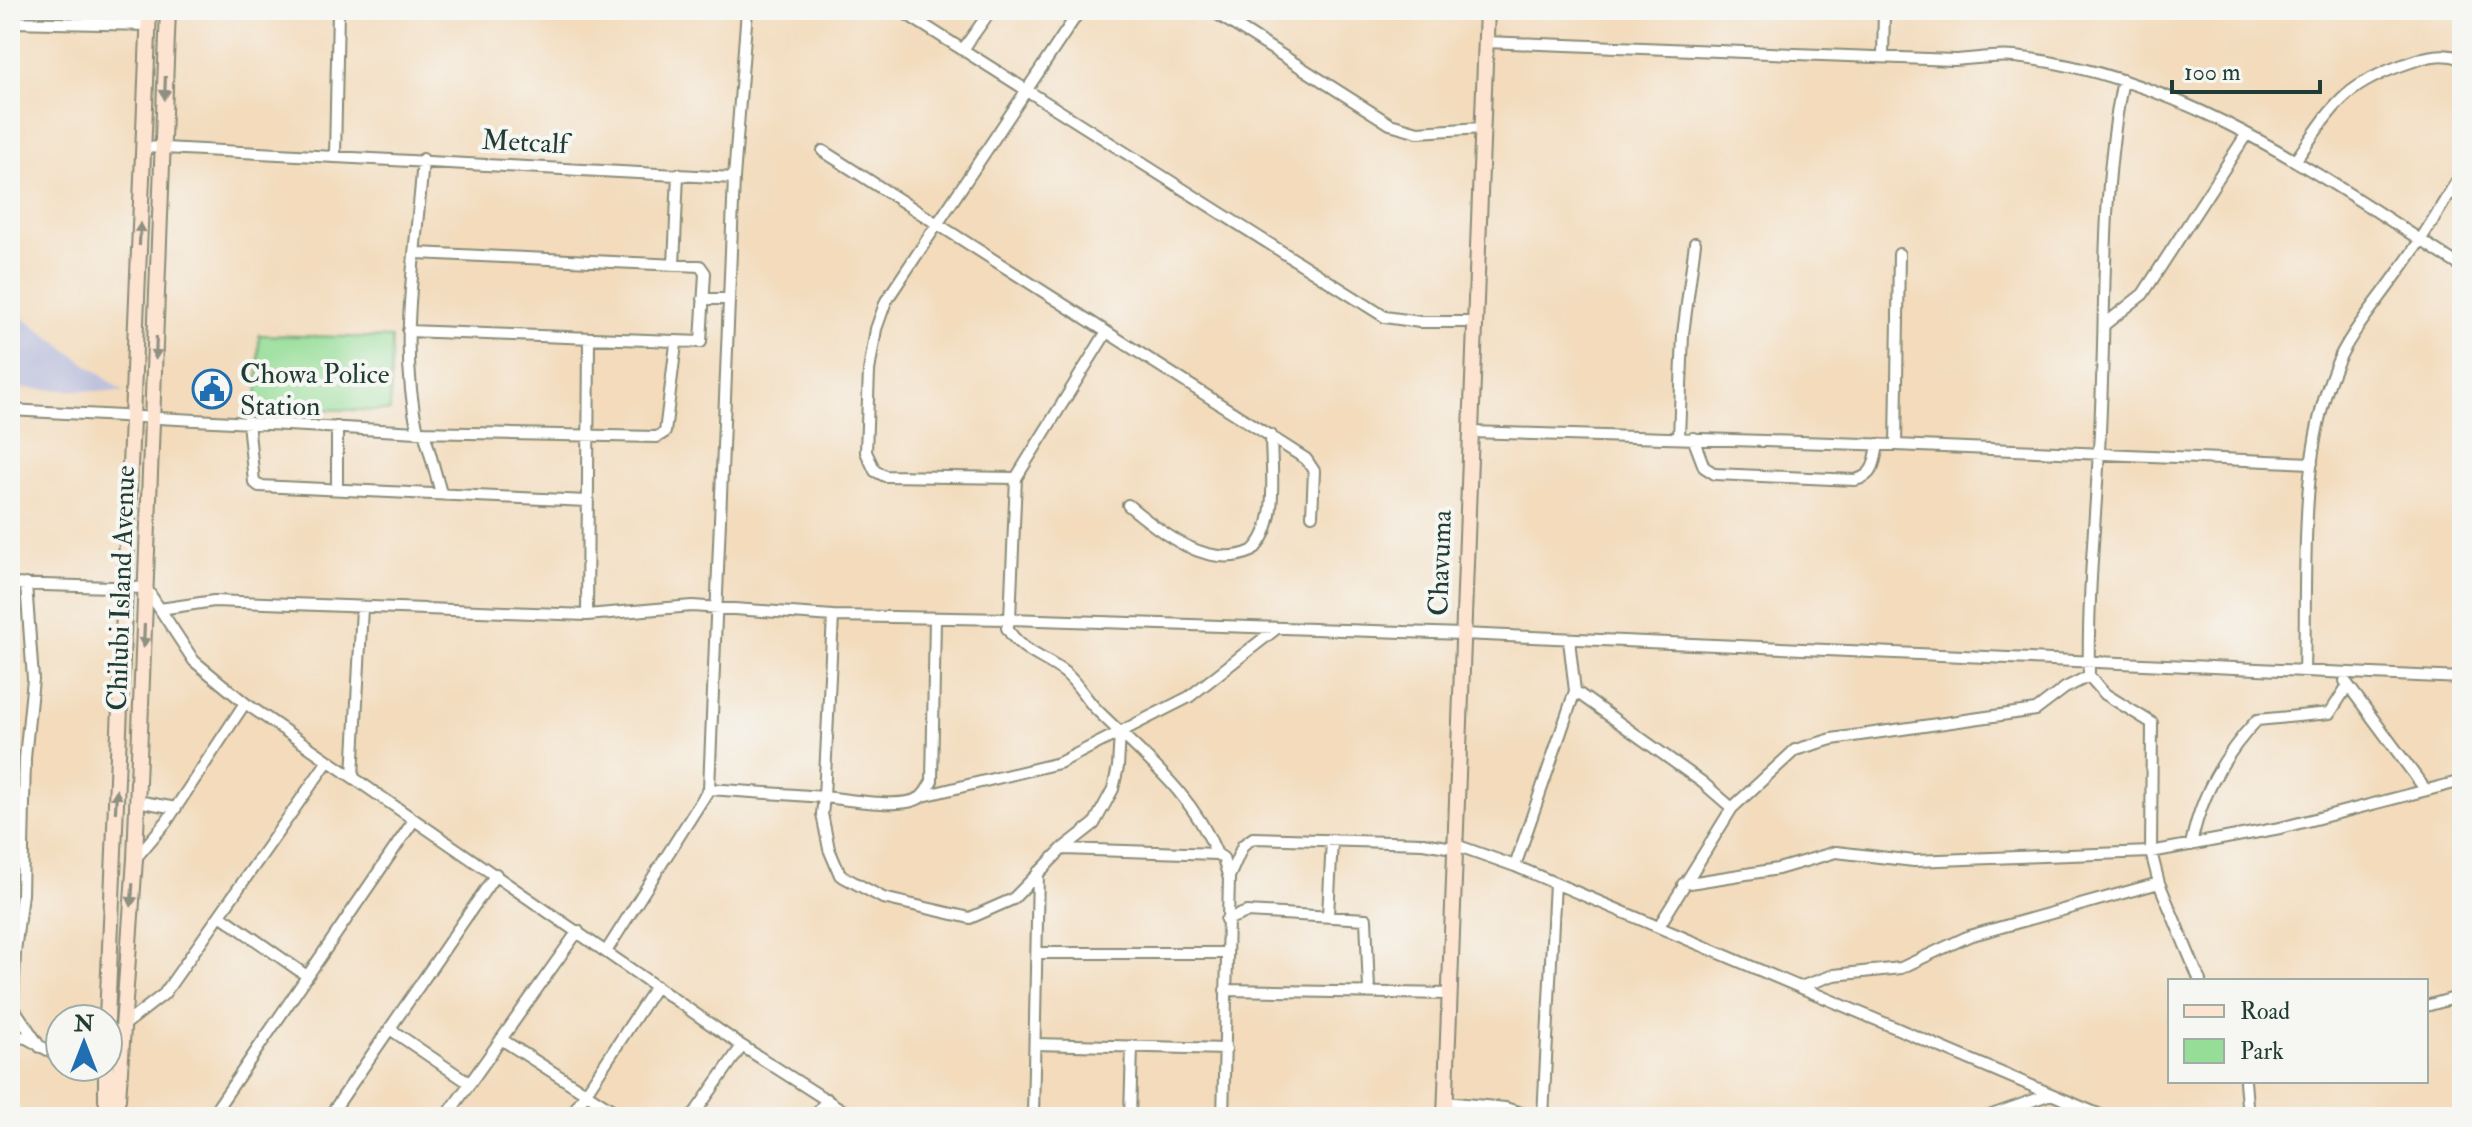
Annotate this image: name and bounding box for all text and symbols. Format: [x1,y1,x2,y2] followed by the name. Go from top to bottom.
[2172,44,2320,94] scale bar
[2184,57,2241,88] text: 100 m
[159,76,172,101] one-way arrow
[481,123,573,162] street label: Metcalf
[134,221,147,246] one-way arrow
[149,336,162,361] one-way arrow
[240,357,390,424] place label: Chowa Police Station
[191,368,233,410] public building icon: Chowa Police Station
[100,464,143,711] street label: Chilubi Island Avenue
[1421,509,1460,617] street label: Chavuma
[138,624,151,649] one-way arrow
[110,788,123,813] one-way arrow
[125,883,138,908] one-way arrow
[2168,979,2428,1083] legend
[2240,996,2290,1027] text: Road
[44,1003,124,1083] north arrow
[73,1010,94,1038] text: N
[2240,1036,2284,1067] text: Park

